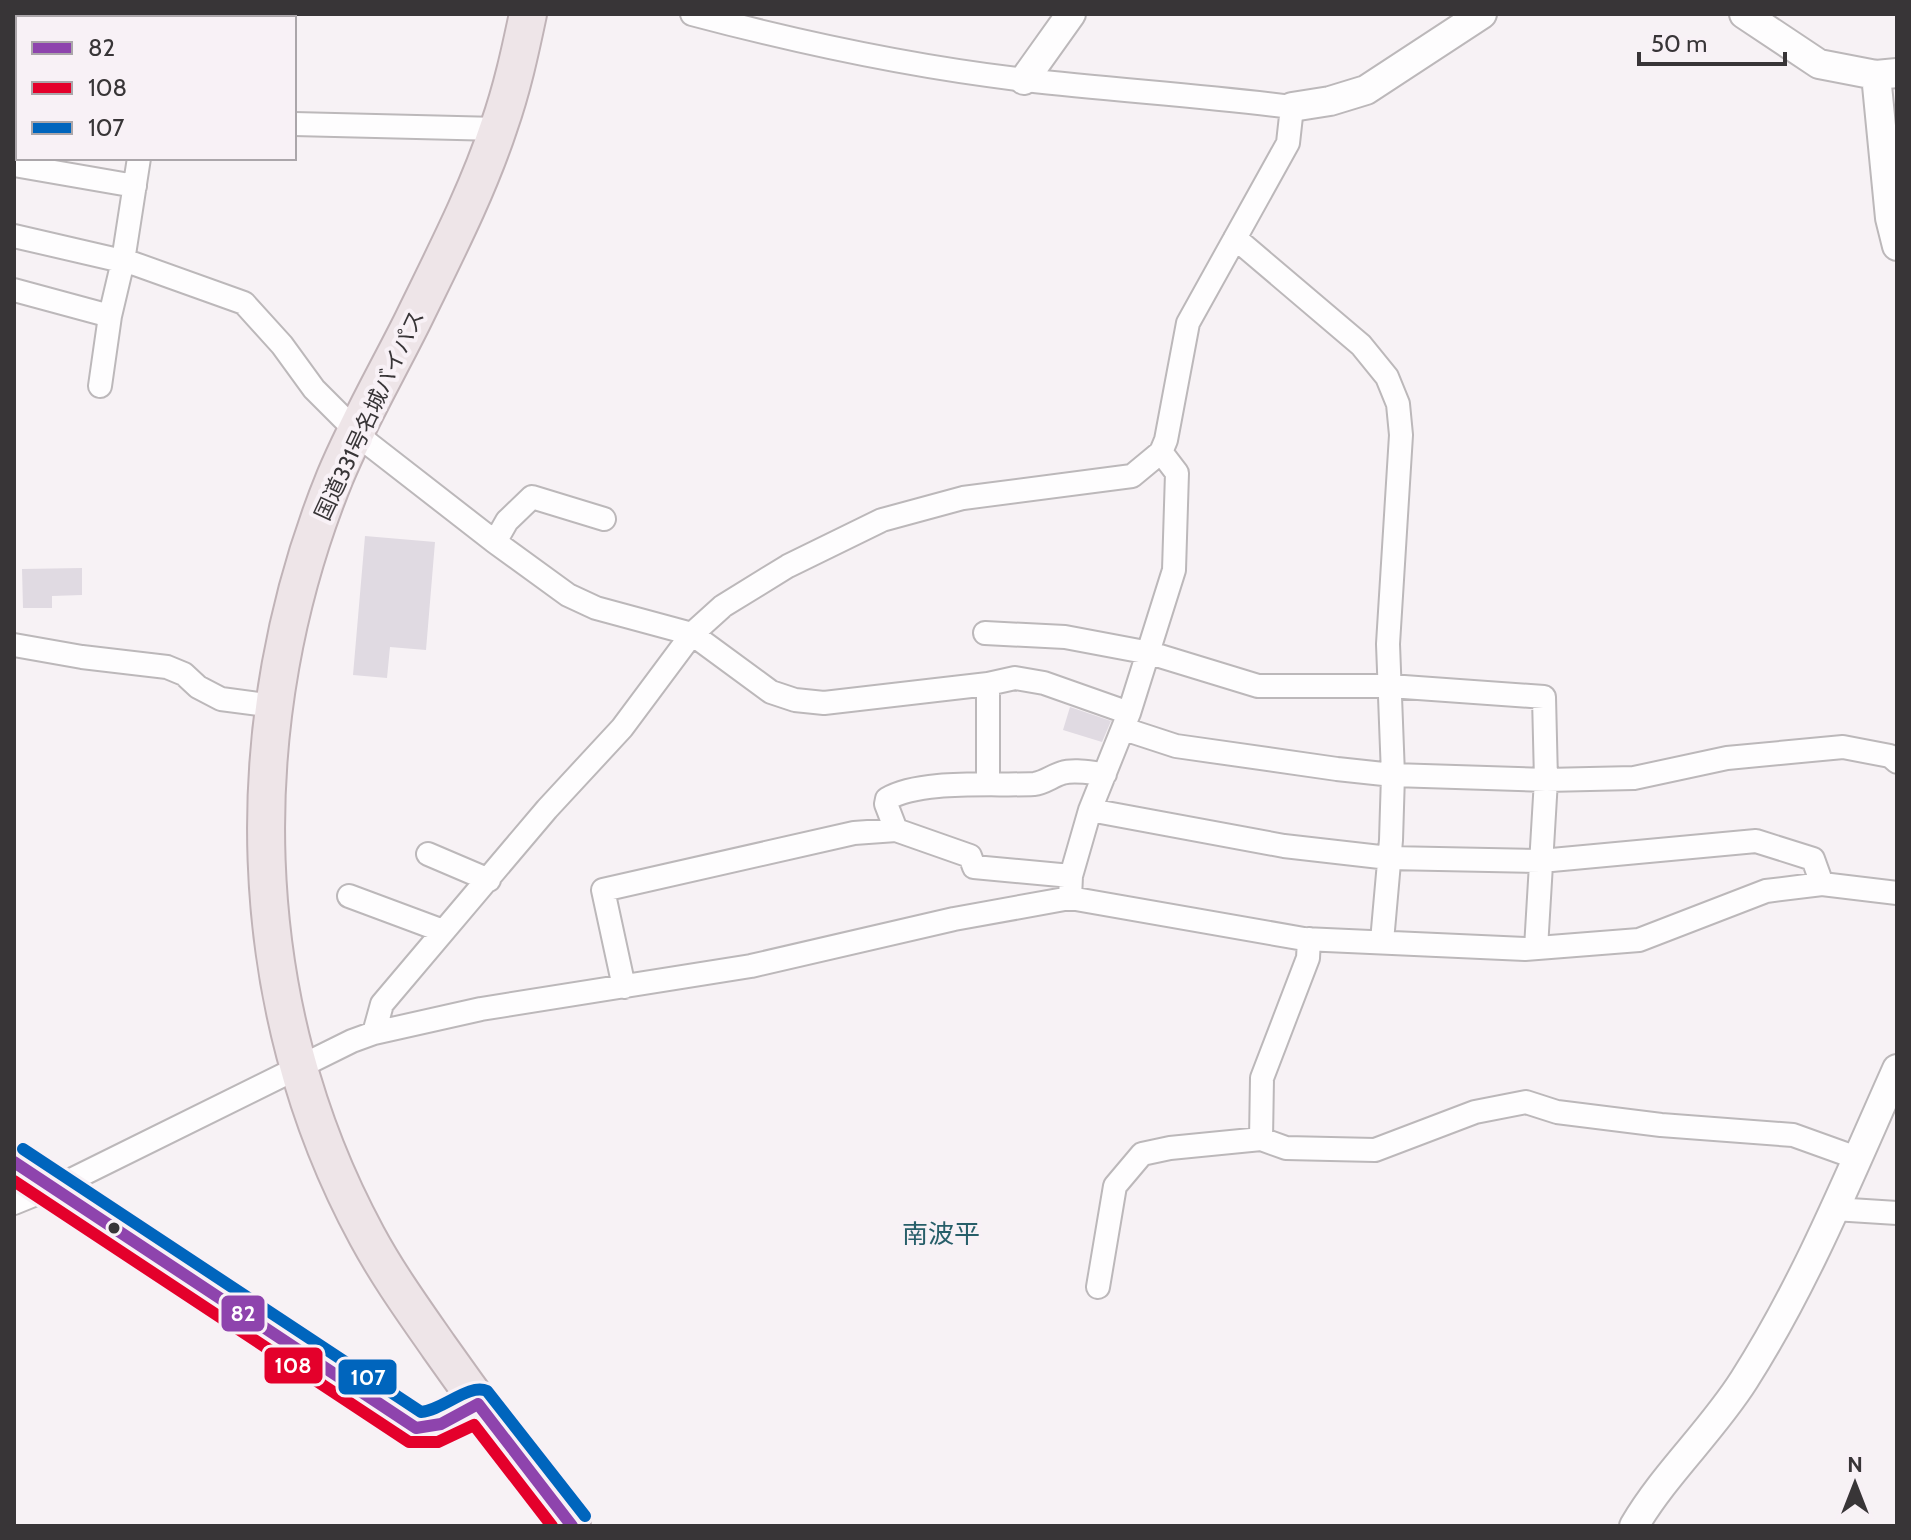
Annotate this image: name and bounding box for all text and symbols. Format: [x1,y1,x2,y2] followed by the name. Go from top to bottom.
[16,16,296,160] legend
[1639,16,1785,66] scale bar
[1651,29,1707,58] text: 50 m
[88,33,115,62] text: 82
[88,73,127,102] text: 108
[88,113,124,142] text: 107
[309,306,430,524] street label: 国道331号名城バイパス
[902,1218,980,1250] district label: 南波平
[106,1220,122,1236] unlabelled marker
[220,1294,266,1333] line badge: 82
[231,1300,255,1327] text: 82
[263,1346,324,1385] line badge: 108
[275,1352,311,1379] text: 108
[337,1358,398,1396] line badge: 107
[351,1364,386,1391] text: 107
[1815,1444,1895,1524] north arrow
[1847,1451,1863,1478] text: N

